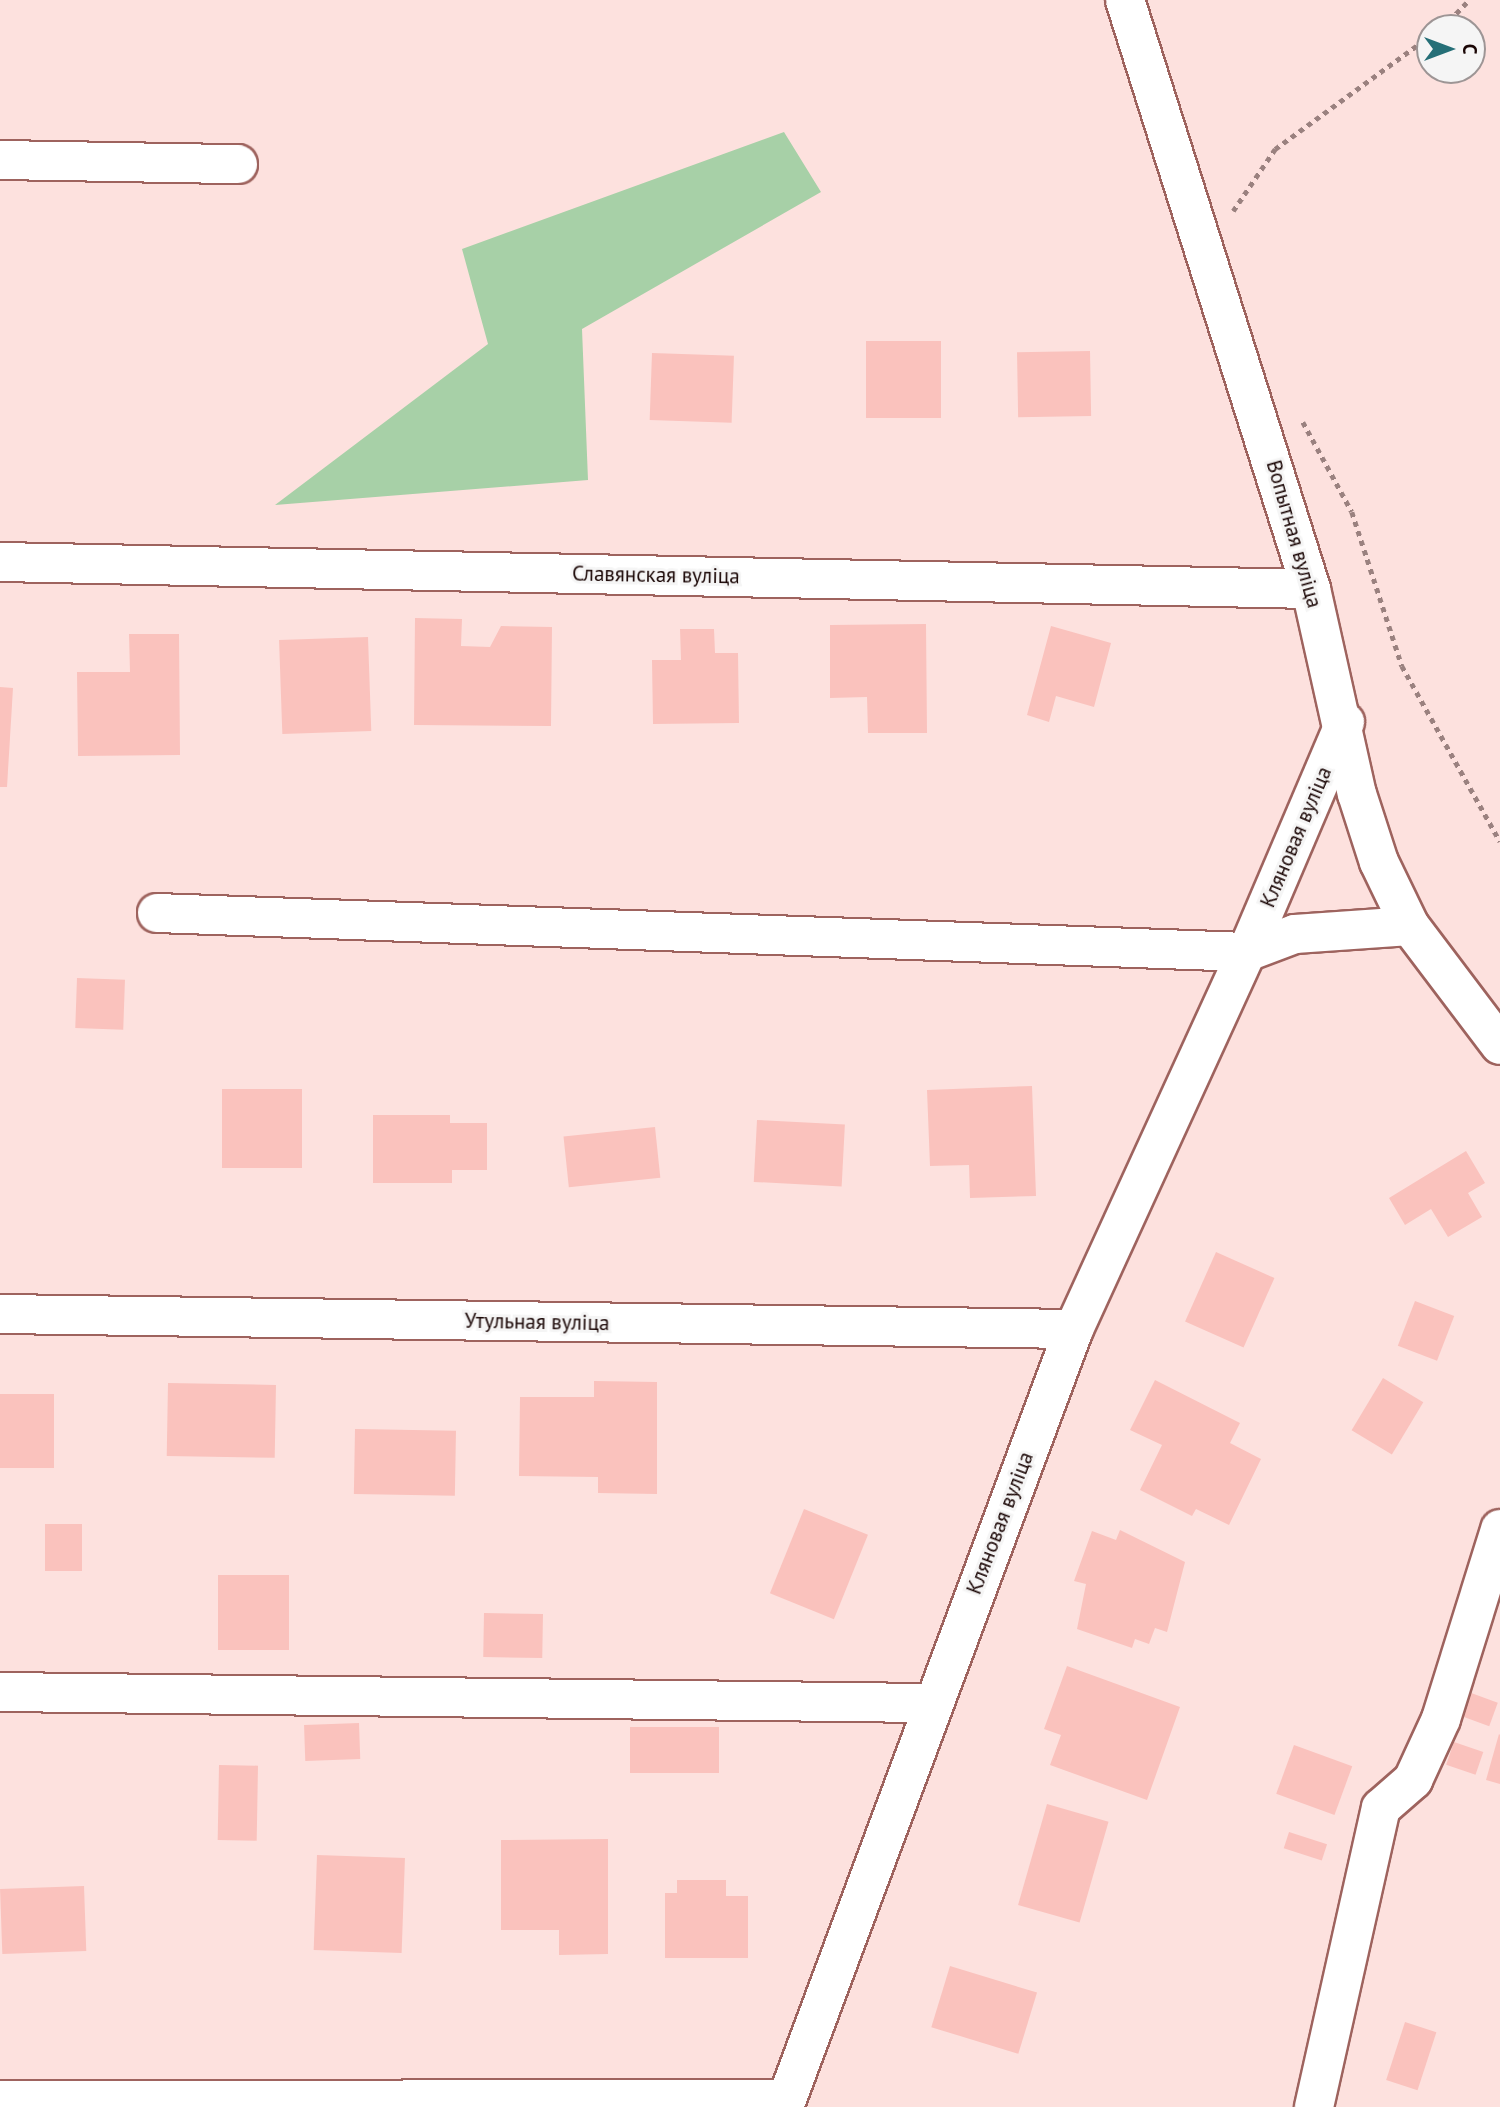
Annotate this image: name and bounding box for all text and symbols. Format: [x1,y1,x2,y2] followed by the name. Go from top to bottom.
[1416,14,1486,84] north arrow
[1458,44,1482,54] text: С
[1261,457,1327,611] street label: Вопытная вуліца
[572,561,740,589] street label: Славянская вуліца
[1255,763,1337,911] street label: Кляновая вуліца
[464,1308,610,1336] street label: Утульная вуліца
[961,1448,1039,1598] street label: Кляновая вуліца

